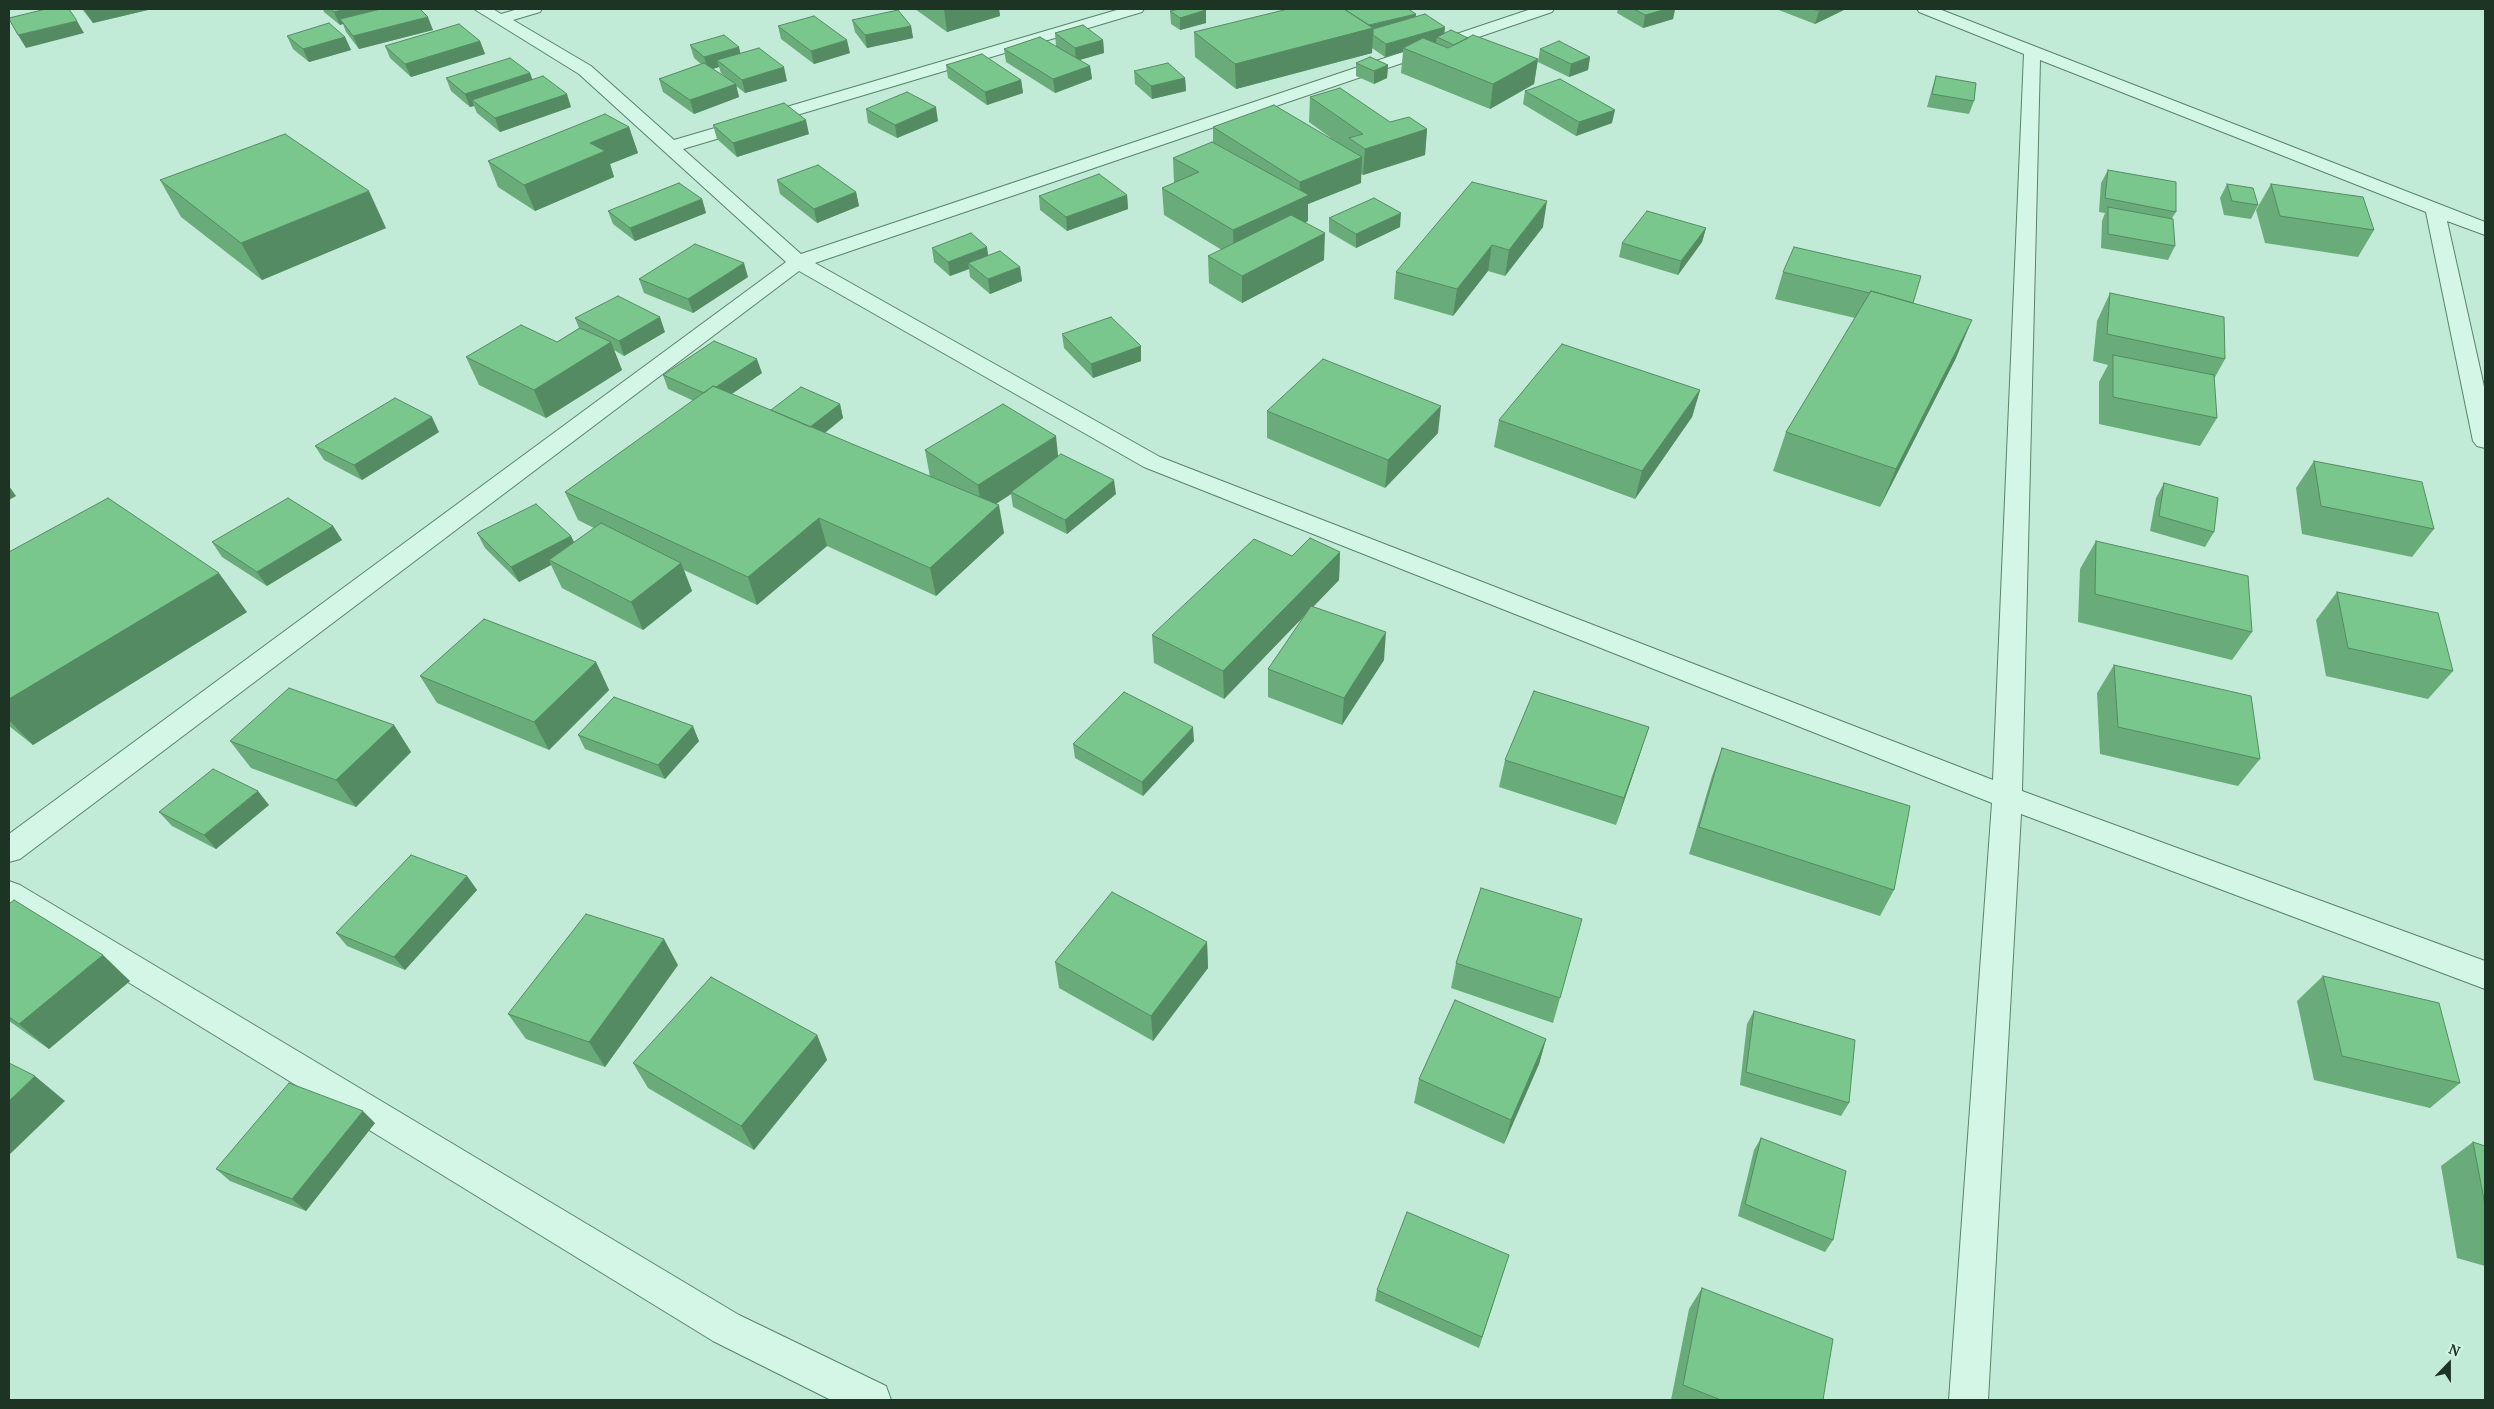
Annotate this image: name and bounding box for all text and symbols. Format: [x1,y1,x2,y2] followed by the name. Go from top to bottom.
[2424,1339,2474,1389] north arrow
[2446,1339,2463,1360] text: N

